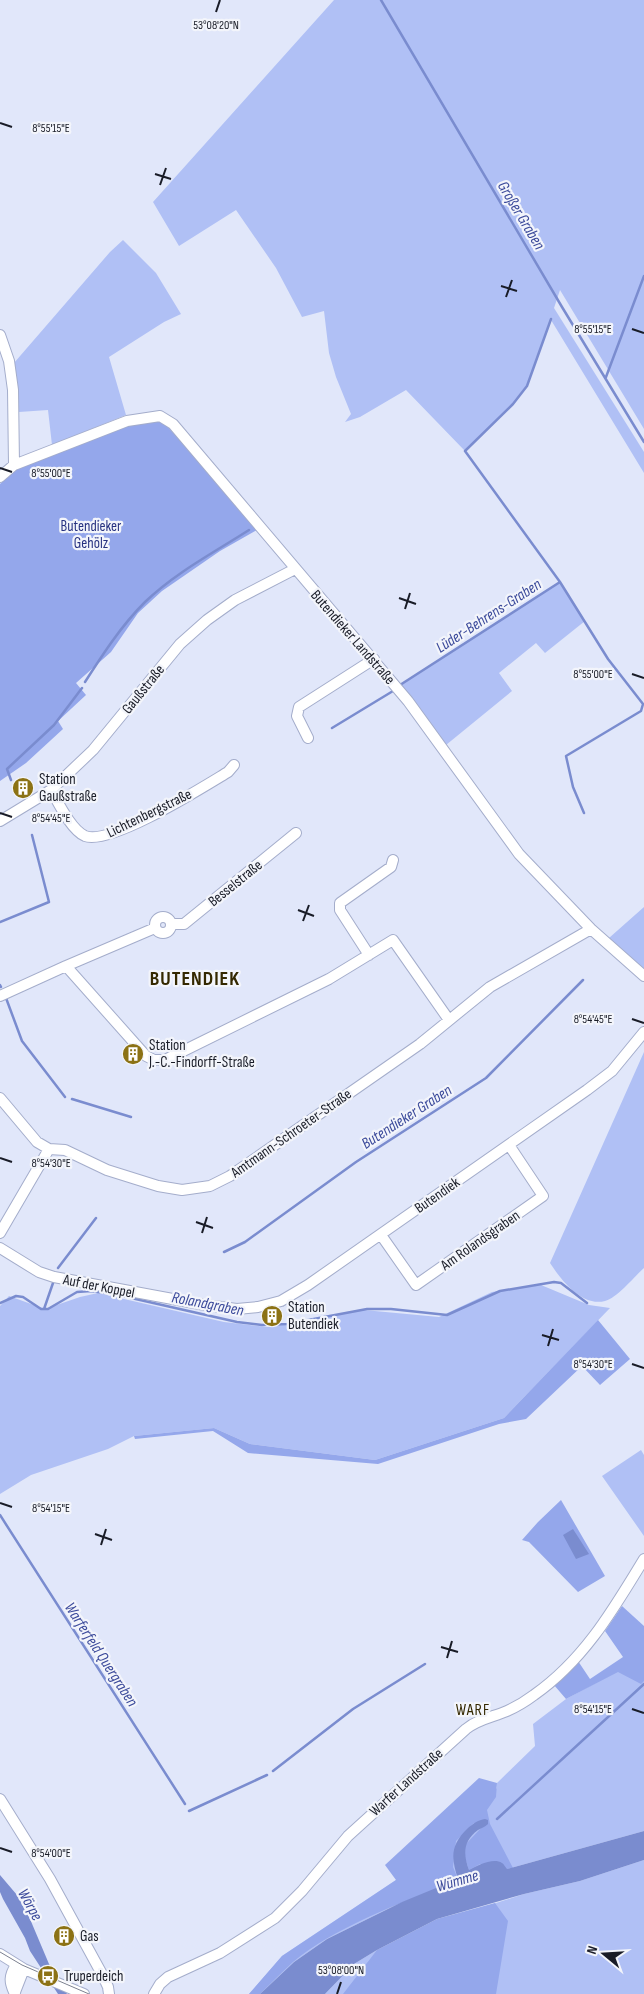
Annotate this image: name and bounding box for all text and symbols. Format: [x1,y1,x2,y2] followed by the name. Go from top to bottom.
[193,18,239,33] text: 53°08'20"N
[32,121,70,136] text: 8°55'15"E
[493,178,549,254] water label: Großer Graben
[574,322,612,337] text: 8°55'15"E
[31,466,71,481] text: 8°55'00"E
[61,517,122,553] park label: Butendieker Gehölz
[433,575,545,657] water label: Lüder-Behrens-Graben
[306,586,399,689] street label: Butendieker Landstraße
[118,661,169,718] street label: Gaußstraße
[573,667,613,682] text: 8°55'00"E
[39,770,97,806] place label: Station Gaußstraße
[11,776,35,800] building icon: Station Gaußstraße
[104,785,195,842] street label: Lichtenbergstraße
[32,811,70,826] text: 8°54'45"E
[204,856,266,911] street label: Besselstraße
[150,967,240,991] district label: BUTENDIEK
[574,1012,612,1027] text: 8°54'45"E
[148,1036,255,1072] place label: Station J.-C.-Findorff-Straße
[121,1042,145,1066] building icon: Station J.-C.-Findorff-Straße
[358,1081,456,1154] water label: Butendieker Graben
[226,1085,355,1183] street label: Amtmann-Schroeter-Straße
[31,1156,71,1171] text: 8°54'30"E
[411,1173,464,1218] street label: Butendiek
[436,1206,524,1275] street label: Am Rolandsgraben
[61,1270,136,1303] street label: Auf der Koppel
[170,1288,246,1321] water label: Rolandgraben
[288,1298,339,1334] place label: Station Butendiek
[260,1304,284,1328] building icon: Station Butendiek
[573,1357,613,1372] text: 8°54'30"E
[32,1501,70,1516] text: 8°54'15"E
[60,1599,142,1711] water label: Warferfeld Quergraben
[456,1701,490,1720] district label: WARF
[574,1702,612,1717] text: 8°54'15"E
[366,1744,447,1820] street label: Warfer Landstraße
[31,1846,71,1861] text: 8°54'00"E
[434,1866,481,1896] water label: Wümme
[13,1885,46,1924] water label: Wörpe
[52,1924,76,1948] building icon: Gas
[80,1927,99,1946] place label: Gas
[579,1929,629,1979] north arrow
[583,1944,601,1956] text: N
[318,1963,364,1978] text: 53°08'00"N
[36,1964,60,1988] bus stop icon: Truperdeich
[64,1967,123,1986] place label: Truperdeich

